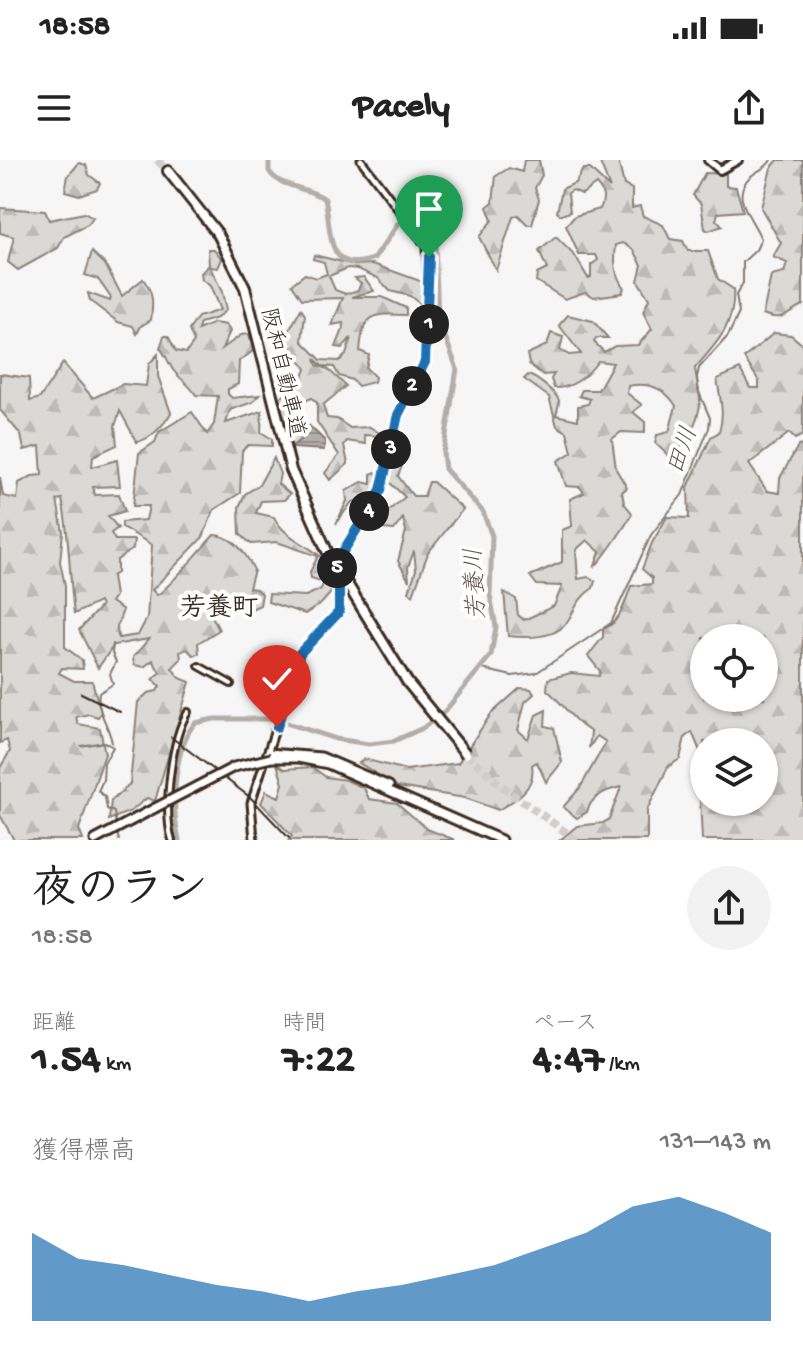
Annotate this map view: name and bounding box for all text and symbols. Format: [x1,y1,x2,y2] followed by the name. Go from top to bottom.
[40,11,110,46] text: 18:58
[32,86,76,130] icon: menu
[727,86,771,130] icon: share
[353,87,450,130] text: Pacely
[395,175,463,257] pin
[407,187,451,231] icon: arrive
[409,304,449,344] pin: 1
[254,305,311,440] street label: 阪和自動車道
[425,311,433,337] text: 1
[392,366,432,406] pin: 2
[407,373,417,399] text: 2
[663,424,706,479] water label: 田川
[371,429,411,469] pin: 3
[385,436,397,462] text: 3
[349,491,389,531] pin: 4
[364,498,374,524] text: 4
[460,547,494,621] water label: 芳養川
[317,548,357,588] pin: 5
[331,555,343,581] text: 5
[180,593,258,626] district label: 芳養町
[690,624,778,816] map controls
[690,624,778,712] button: locate
[243,645,311,727] pin
[255,657,299,701] icon: check
[690,728,778,816] button: layers
[687,866,771,950] button: share
[32,867,208,919] text: 夜のラン
[32,923,93,954] text: 18:58
[32,1012,76,1038] text: 距離
[282,1012,326,1038] text: 時間
[533,1012,597,1038] text: ペース
[32,1038,101,1085] text: 1.54
[282,1038,355,1085] text: 7:22
[533,1038,604,1085] text: 4:47
[101,1052,131,1078] text: km
[604,1052,640,1078] text: /km
[660,1128,771,1159] text: 131–143 m
[32,1138,136,1169] text: 獲得標高

